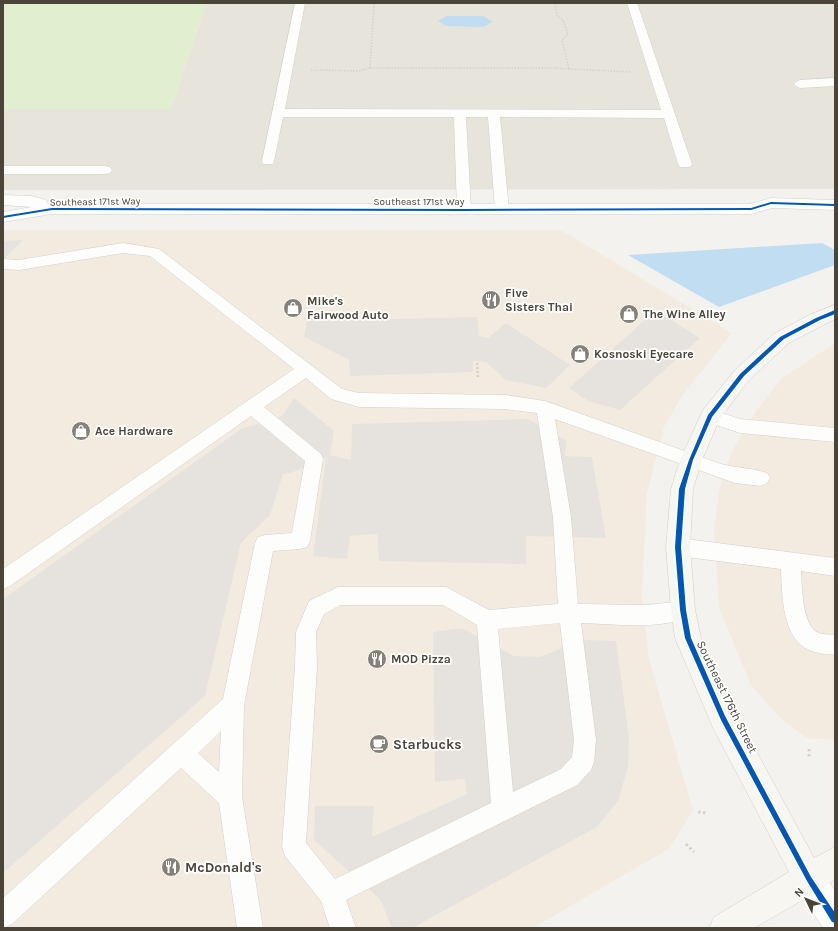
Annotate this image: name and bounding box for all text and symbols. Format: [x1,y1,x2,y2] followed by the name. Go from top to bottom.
[49,195,141,209] street label: Southeast 171st Way
[374,196,465,208] street label: Southeast 171st Way
[505,286,573,314] place label: Five Sisters Thai
[480,289,502,311] restaurant icon: Five Sisters Thai
[307,294,389,322] place label: Mike's Fairwood Auto
[282,297,304,319] shop icon: Mike's Fairwood Auto
[618,303,640,325] shop icon: The Wine Alley
[643,307,726,321] place label: The Wine Alley
[569,343,591,365] shop icon: Kosnoski Eyecare
[594,347,694,361] place label: Kosnoski Eyecare
[70,420,92,442] shop icon: Ace Hardware
[95,424,173,438] place label: Ace Hardware
[694,639,761,756] street label: Southeast 176th Street
[366,648,388,670] restaurant icon: MOD Pizza
[391,652,451,666] place label: MOD Pizza
[368,733,390,755] cafe icon: Starbucks
[393,736,462,753] place label: Starbucks
[160,856,182,878] restaurant icon: McDonald's
[185,859,262,876] place label: McDonald's
[786,879,826,919] north arrow
[792,885,806,900] text: N

